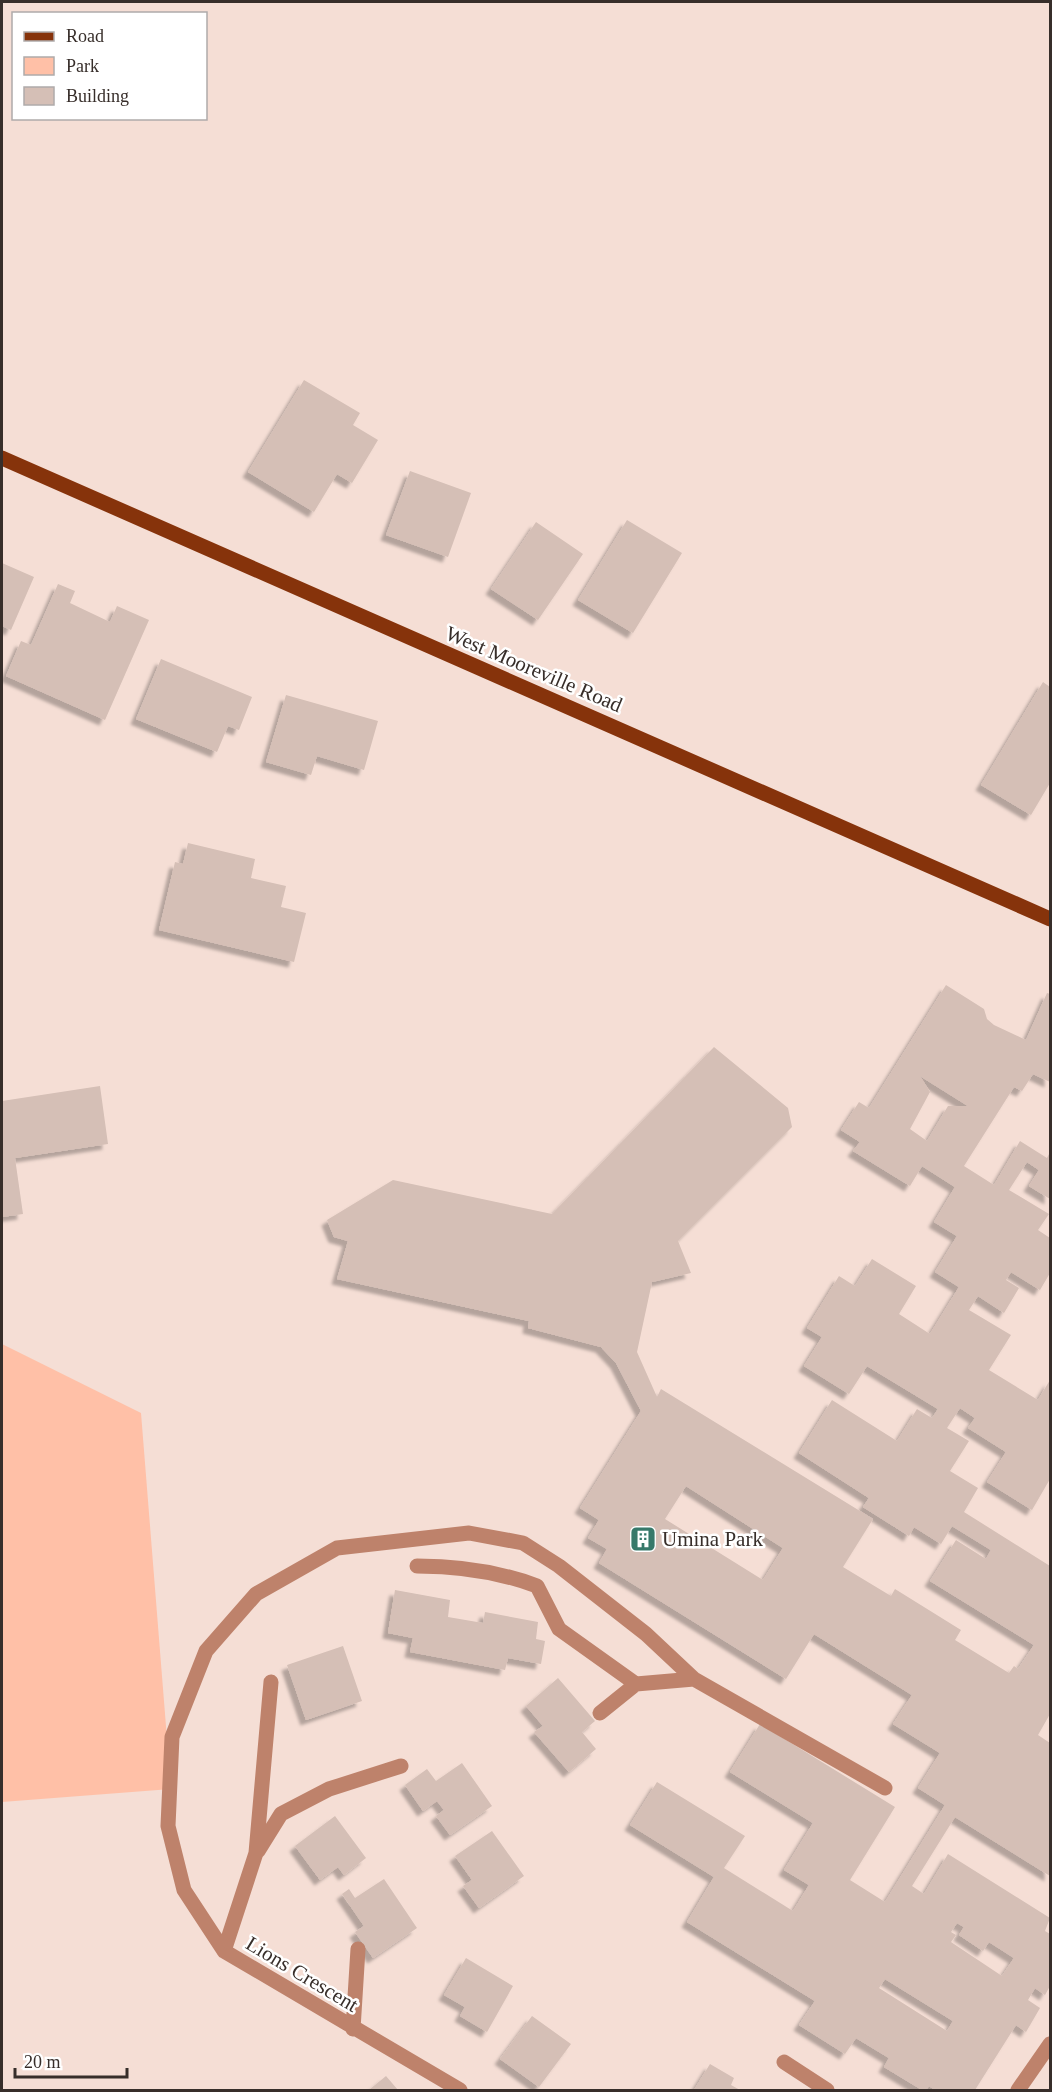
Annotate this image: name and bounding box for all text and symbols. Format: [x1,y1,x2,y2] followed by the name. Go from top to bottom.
[12,12,207,120] legend
[66,26,104,46] text: Road
[66,56,99,76] text: Park
[66,86,129,106] text: Building
[442,621,626,717] street label: West Mooreville Road
[628,1524,658,1554] building icon: Umina Park
[662,1527,763,1551] place label: Umina Park
[242,1931,363,2017] street label: Lions Crescent
[15,2041,128,2079] scale bar
[24,2052,61,2072] text: 20 m

